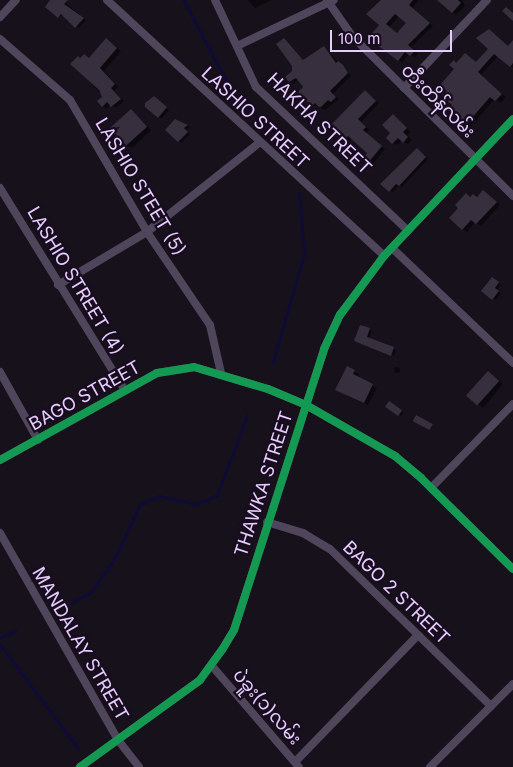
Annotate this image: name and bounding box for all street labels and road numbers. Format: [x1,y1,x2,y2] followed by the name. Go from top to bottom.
[397,60,479,142] street label: တီးတိန်လမ်း
[197,63,313,173] street label: LASHIO STREET
[262,69,376,179] street label: HAKHA STREET
[90,114,190,260] street label: LASHIO STEET (5)
[22,203,128,359] street label: LASHIO STREET (4)
[26,357,144,435] street label: BAGO STREET
[230,409,298,559] street label: THAWKA STREET
[338,537,454,649] street label: BAGO 2 STREET
[27,563,133,725] street label: MANDALAY STREET
[228,665,306,749] street label: ပဲခူး(၁)လမ်း

